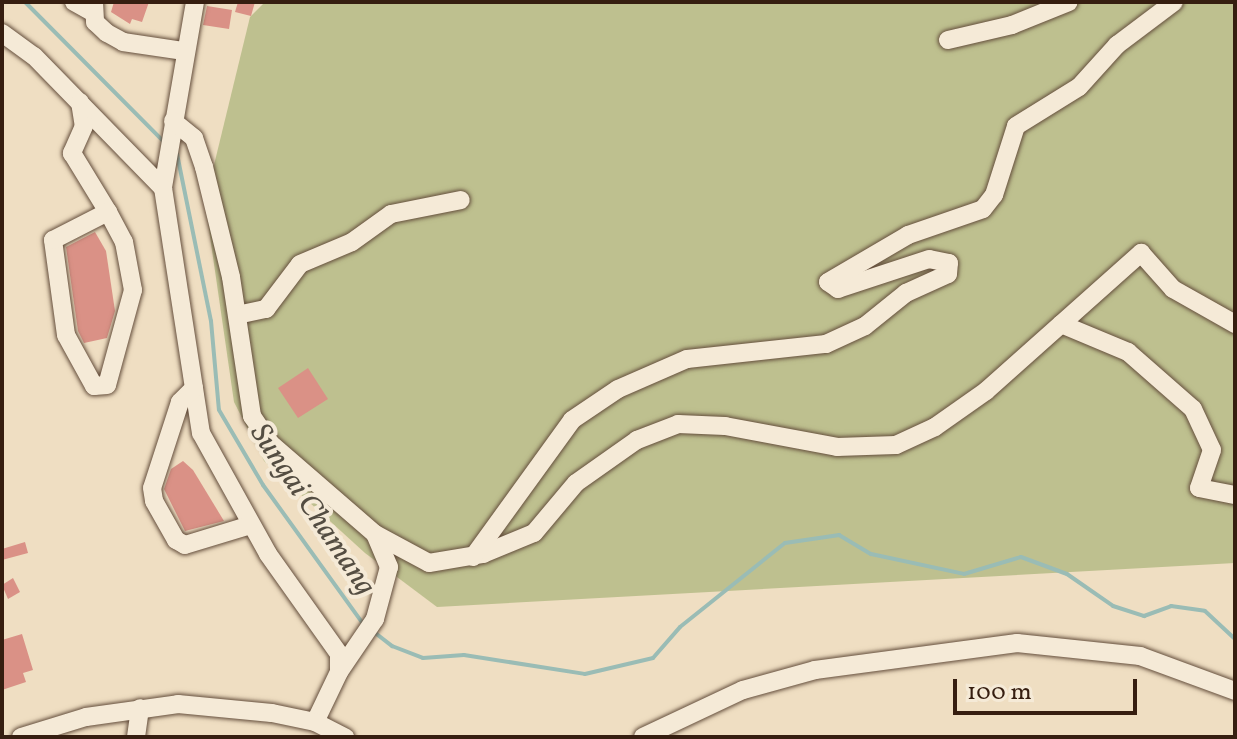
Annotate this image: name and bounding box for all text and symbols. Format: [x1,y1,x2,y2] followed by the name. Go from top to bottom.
[241,417,383,603] water label: Sungai Chamang
[957,663,1141,713] scale bar
[967,676,1032,710] text: 100 m

